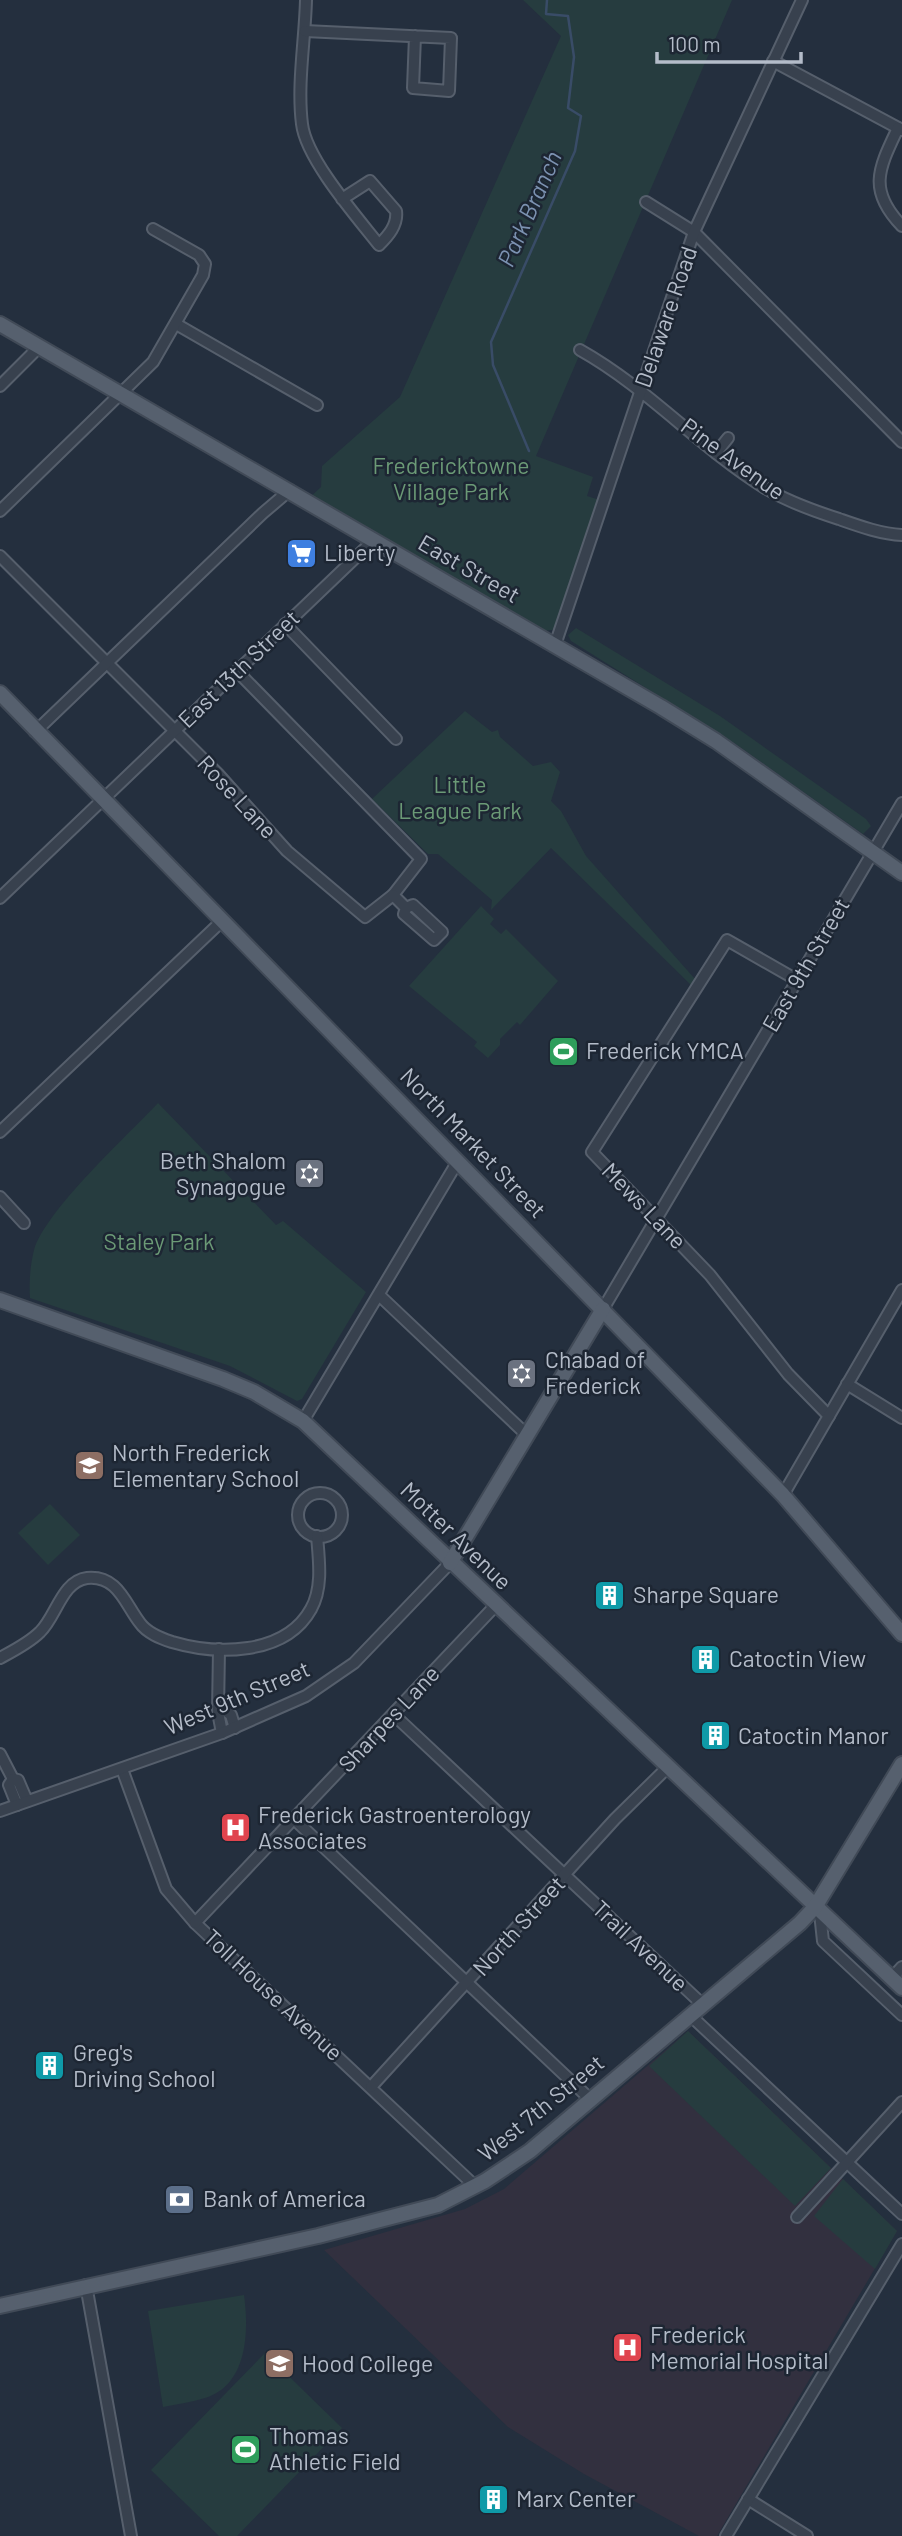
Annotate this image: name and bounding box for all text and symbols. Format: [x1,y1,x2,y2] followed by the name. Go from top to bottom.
[657,21,800,65] scale bar
[668,31,721,56] text: 100 m
[490,146,567,271] water label: Park Branch
[628,242,702,391] street label: Delaware Road
[676,411,791,505] street label: Pine Avenue
[372,451,530,505] park label: Fredericktowne Village Park
[414,528,525,608] street label: East Street
[284,536,318,570] supermarket icon: Liberty
[324,538,396,566] place label: Liberty
[172,603,305,733] street label: East 13th Street
[192,749,283,844] street label: Rose Lane
[398,770,522,824] park label: Little League Park
[756,893,855,1036] street label: East 9th Street
[546,1034,580,1068] sports icon: Frederick YMCA
[586,1036,744,1064] place label: Frederick YMCA
[395,1061,552,1223] street label: North Market Street
[160,1146,286,1200] place label: Beth Shalom Synagogue
[597,1156,693,1254] street label: Mews Lane
[292,1157,326,1191] synagogue icon: Beth Shalom Synagogue
[103,1227,215,1255] park label: Staley Park
[545,1345,645,1399] place label: Chabad of Frederick
[505,1356,539,1390] synagogue icon: Chabad of Frederick
[112,1438,299,1492] place label: North Frederick Elementary School
[72,1449,106,1483] school or university icon: North Frederick Elementary School
[395,1475,518,1595] street label: Motter Avenue
[593,1578,627,1612] building icon: Sharpe Square
[633,1580,779,1608] place label: Sharpe Square
[689,1642,723,1676] building icon: Catoctin View
[729,1644,866,1672] place label: Catoctin View
[160,1654,314,1740] street label: West 9th Street
[332,1659,445,1777] street label: Sharpes Lane
[698,1719,732,1753] building icon: Catoctin Manor
[738,1721,889,1749] place label: Catoctin Manor
[258,1800,531,1854] place label: Frederick Gastroenterology Associates
[218,1811,252,1845] hospital icon: Frederick Gastroenterology Associates
[466,1870,570,1981] street label: North Street
[587,1894,694,1997] street label: Trail Avenue
[198,1923,349,2066] street label: Toll House Avenue
[73,2038,216,2092] place label: Greg's Driving School
[472,2048,609,2167] street label: West 7th Street
[33,2049,67,2083] building icon: Greg's Driving School
[163,2182,197,2216] bank icon: Bank of America
[203,2184,366,2212] place label: Bank of America
[650,2320,829,2374] place label: Frederick Memorial Hospital
[610,2331,644,2365] hospital icon: Frederick Memorial Hospital
[262,2347,296,2381] school or university icon: Hood College
[302,2349,433,2377] place label: Hood College
[269,2421,401,2475] place label: Thomas Athletic Field
[229,2432,263,2466] sports icon: Thomas Athletic Field
[476,2482,510,2516] building icon: Marx Center
[516,2484,636,2512] place label: Marx Center

